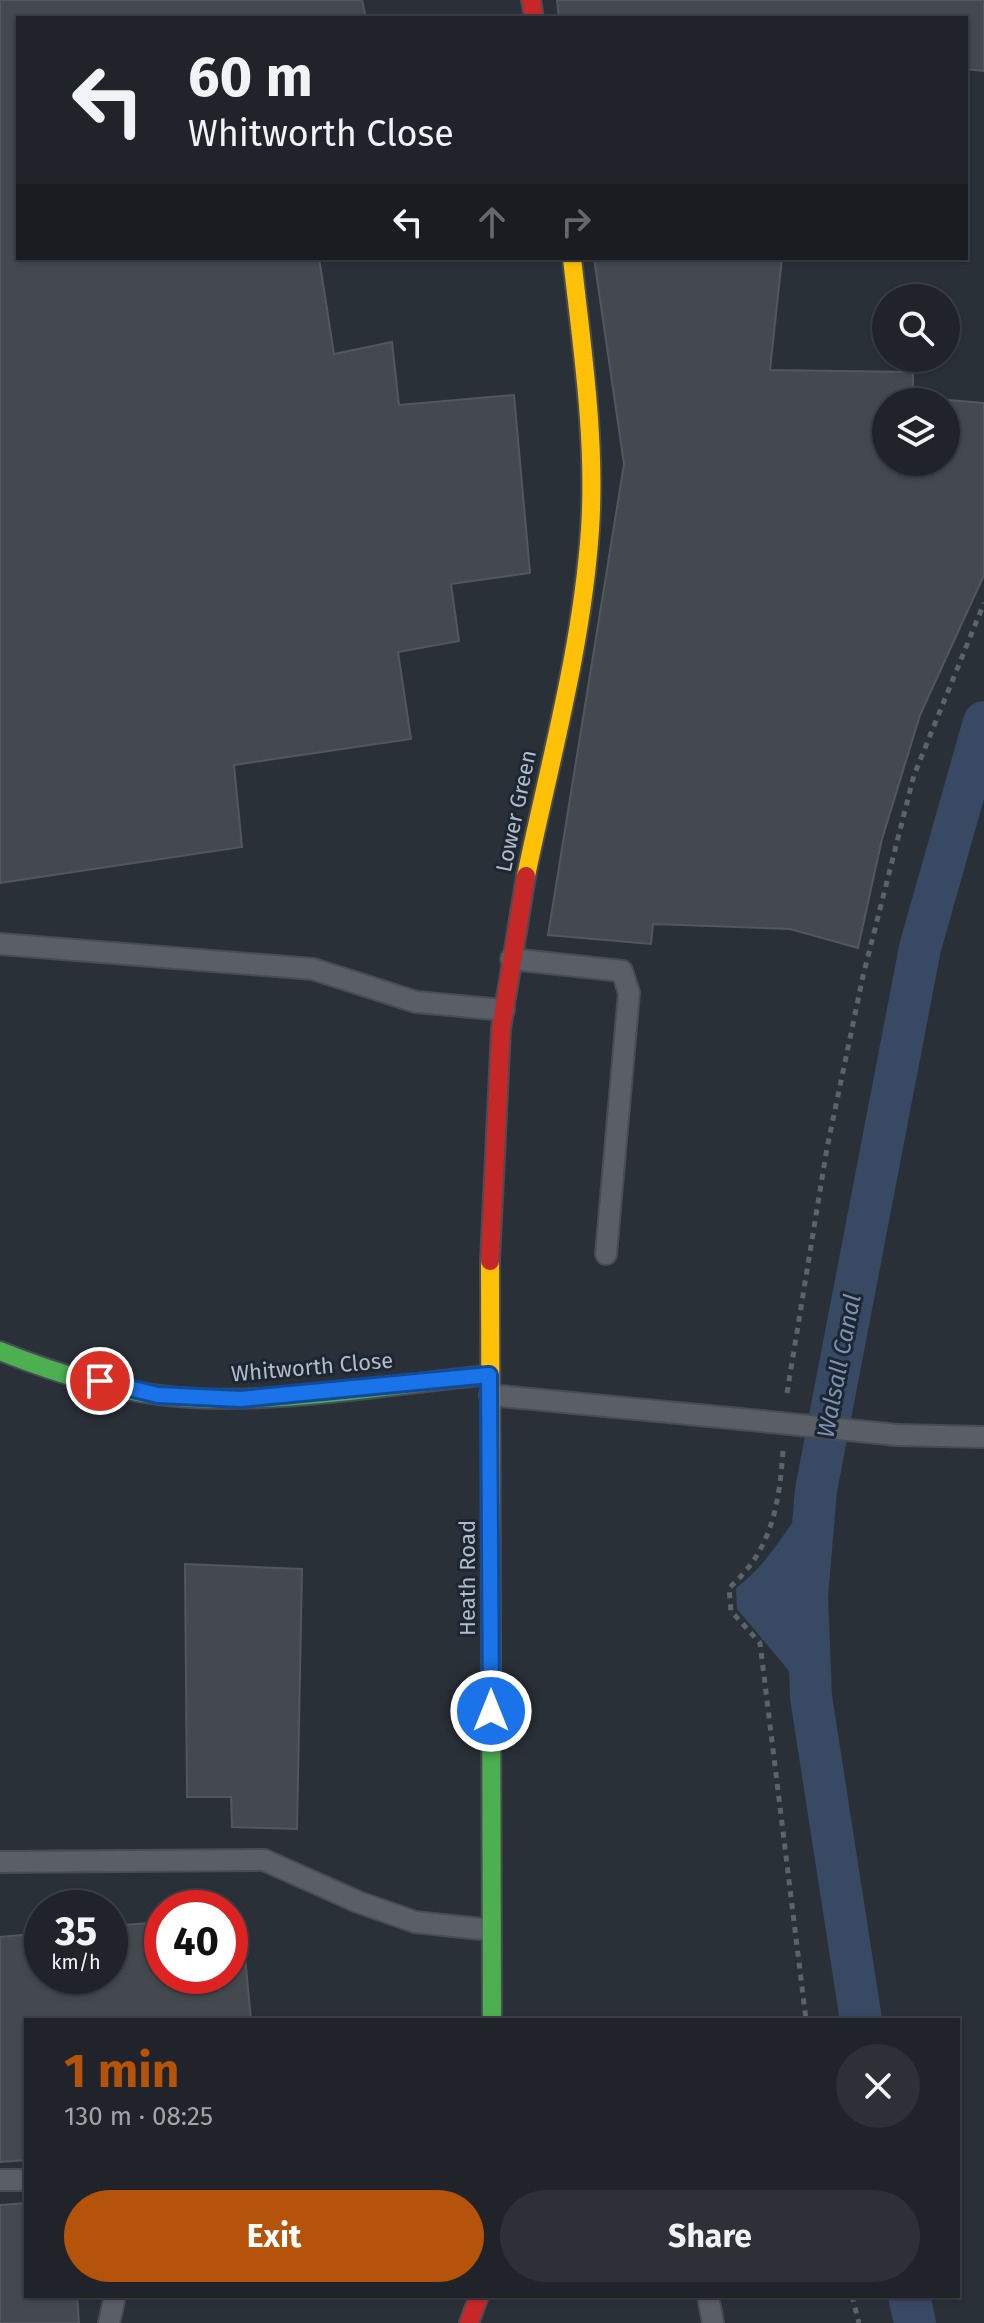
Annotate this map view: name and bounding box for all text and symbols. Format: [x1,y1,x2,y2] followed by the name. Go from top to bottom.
[188,44,313,111] text: 60 m
[56,48,160,152] icon: left
[188,112,454,156] text: Whitworth Close
[386,200,430,244] icon: left
[470,200,514,244] icon: ahead
[554,200,598,244] icon: right
[872,284,960,476] map controls
[872,284,960,372] button: search
[872,388,960,476] button: layers
[490,748,542,874] street label: Lower Green
[811,1292,867,1440] water label: Walsall Canal
[230,1346,394,1388] street label: Whitworth Close
[66,1347,134,1415] pin
[78,1359,122,1403] icon: arrive
[454,1520,481,1636] street label: Heath Road
[449,1669,533,1753] position arrow
[144,1890,248,1994] speed limit sign: 40
[55,1908,97,1956] text: 35
[51,1950,101,1974] text: km/h
[64,2042,179,2100] text: 1 min
[836,2044,920,2128] button: close
[64,2101,213,2132] text: 130 m · 08:25
[64,2190,484,2282] button: Exit
[500,2190,920,2282] button: Share

